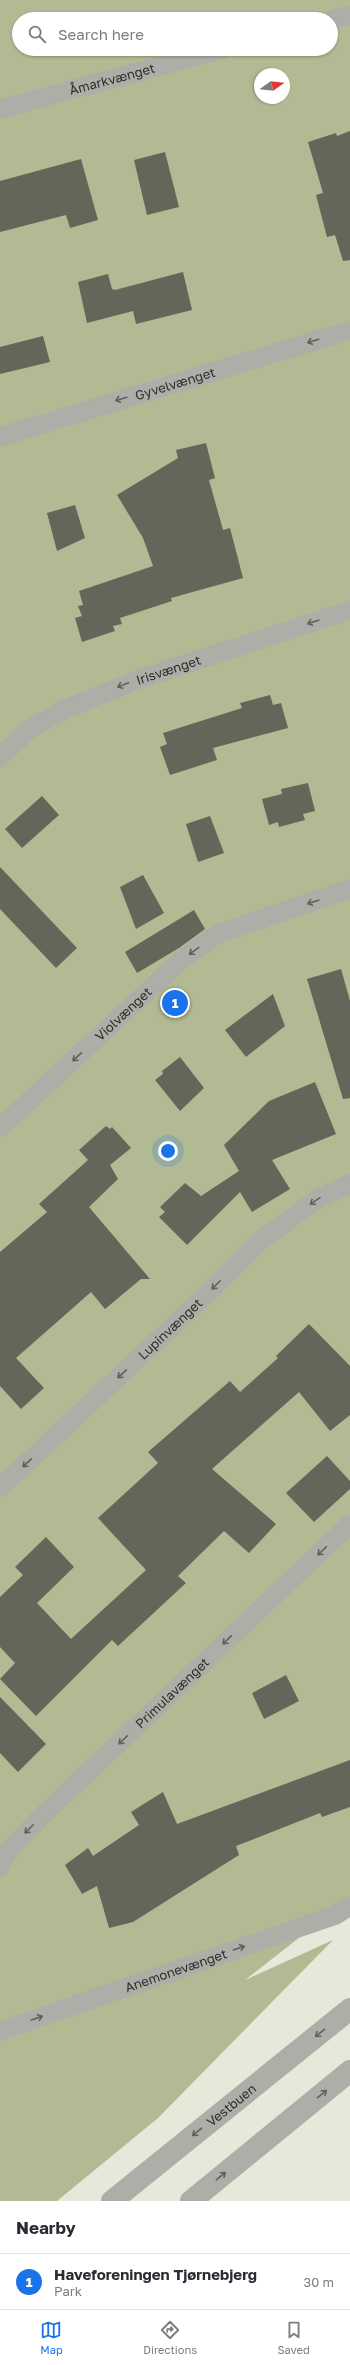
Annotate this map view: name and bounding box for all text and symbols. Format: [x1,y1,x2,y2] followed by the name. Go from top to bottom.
[12,12,338,56] search box
[26,23,48,45] icon: search
[58,25,144,43] text: Search here
[67,60,157,98] street label: Åmarkvænget
[254,68,290,104] north arrow
[306,338,319,345] one-way arrow
[133,364,217,403] street label: Gyvelvænget
[115,396,128,403] one-way arrow
[307,619,320,626] one-way arrow
[134,652,203,688] street label: Irisvænget
[118,682,130,690] one-way arrow
[307,898,319,906] one-way arrow
[189,947,200,955] one-way arrow
[91,983,155,1044] street label: Violvænget
[162,988,188,1018] pin: 1
[72,1052,82,1062] one-way arrow
[158,1141,178,1161] your location
[310,1197,321,1205] one-way arrow
[211,1280,221,1290] one-way arrow
[135,1295,205,1363] street label: Lupinvænget
[117,1369,127,1379] one-way arrow
[22,1458,32,1468] one-way arrow
[317,1546,327,1556] one-way arrow
[222,1636,232,1645] one-way arrow
[132,1654,212,1731] street label: Primulavænget
[118,1735,128,1744] one-way arrow
[24,1825,34,1834] one-way arrow
[232,1944,245,1951] one-way arrow
[123,1945,229,1995] street label: Anemonevænget
[30,2014,42,2022] one-way arrow
[314,2029,325,2038] one-way arrow
[203,2080,259,2130] street label: Vestbuen
[316,2090,327,2099] one-way arrow
[191,2128,202,2137] one-way arrow
[216,2172,227,2181] one-way arrow
[16,2217,76,2238] text: Nearby
[54,2265,257,2283] text: Haveforeningen Tjørnebjerg
[26,2274,32,2290] text: 1
[304,2274,334,2290] text: 30 m
[54,2283,82,2299] text: Park
[40,2319,63,2356] tab: Map
[143,2319,197,2356] tab: Directions
[278,2319,310,2356] tab: Saved

